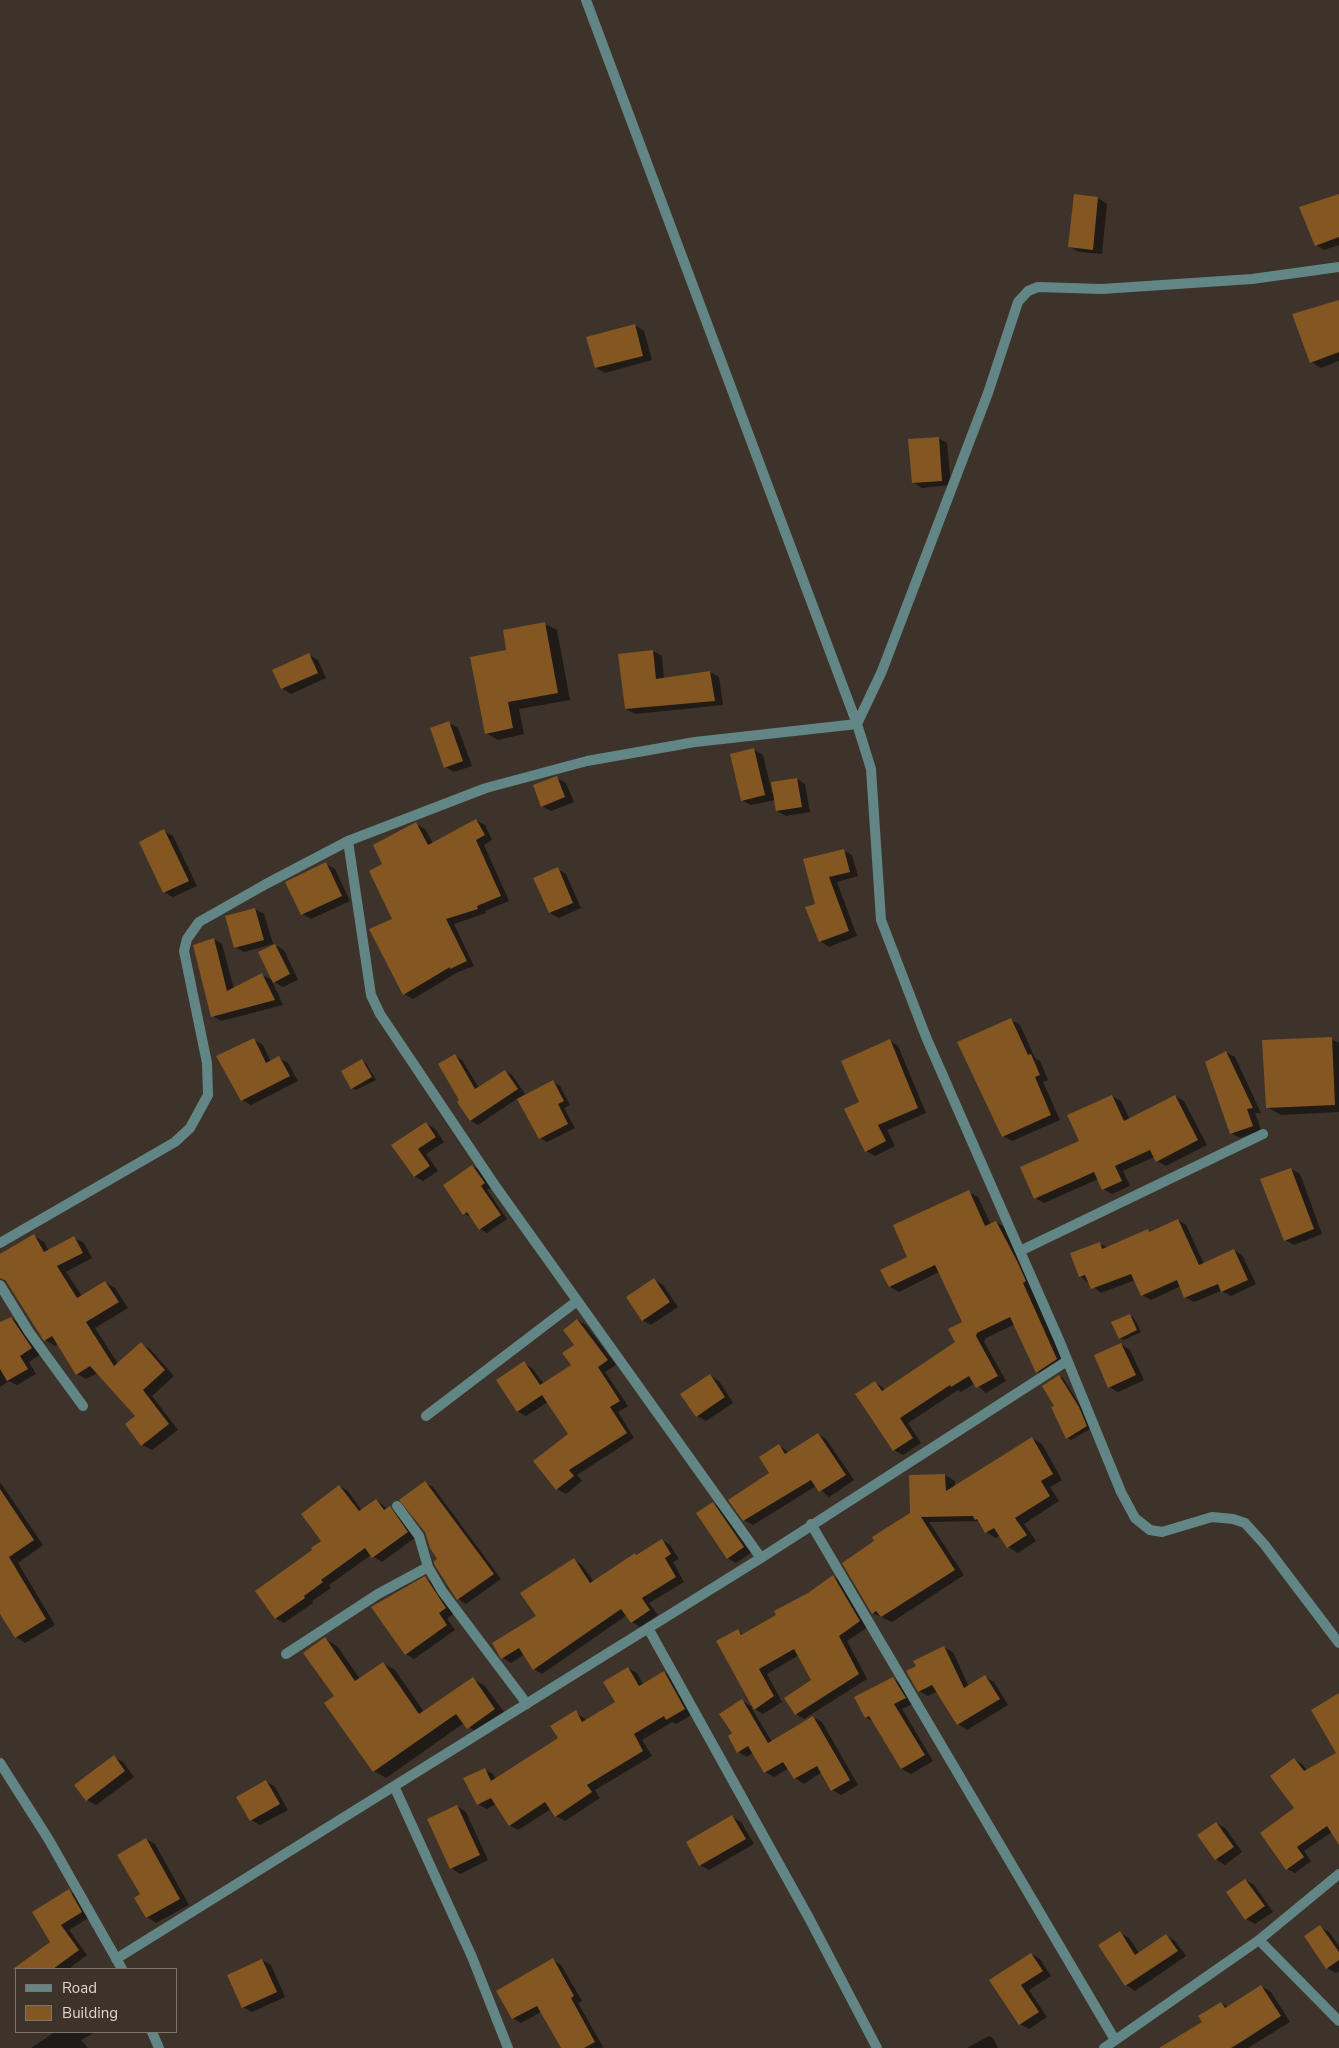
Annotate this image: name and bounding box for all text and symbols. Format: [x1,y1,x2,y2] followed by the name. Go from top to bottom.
[15,1968,178,2033] legend
[62,1978,97,1998] text: Road
[62,2003,118,2023] text: Building

